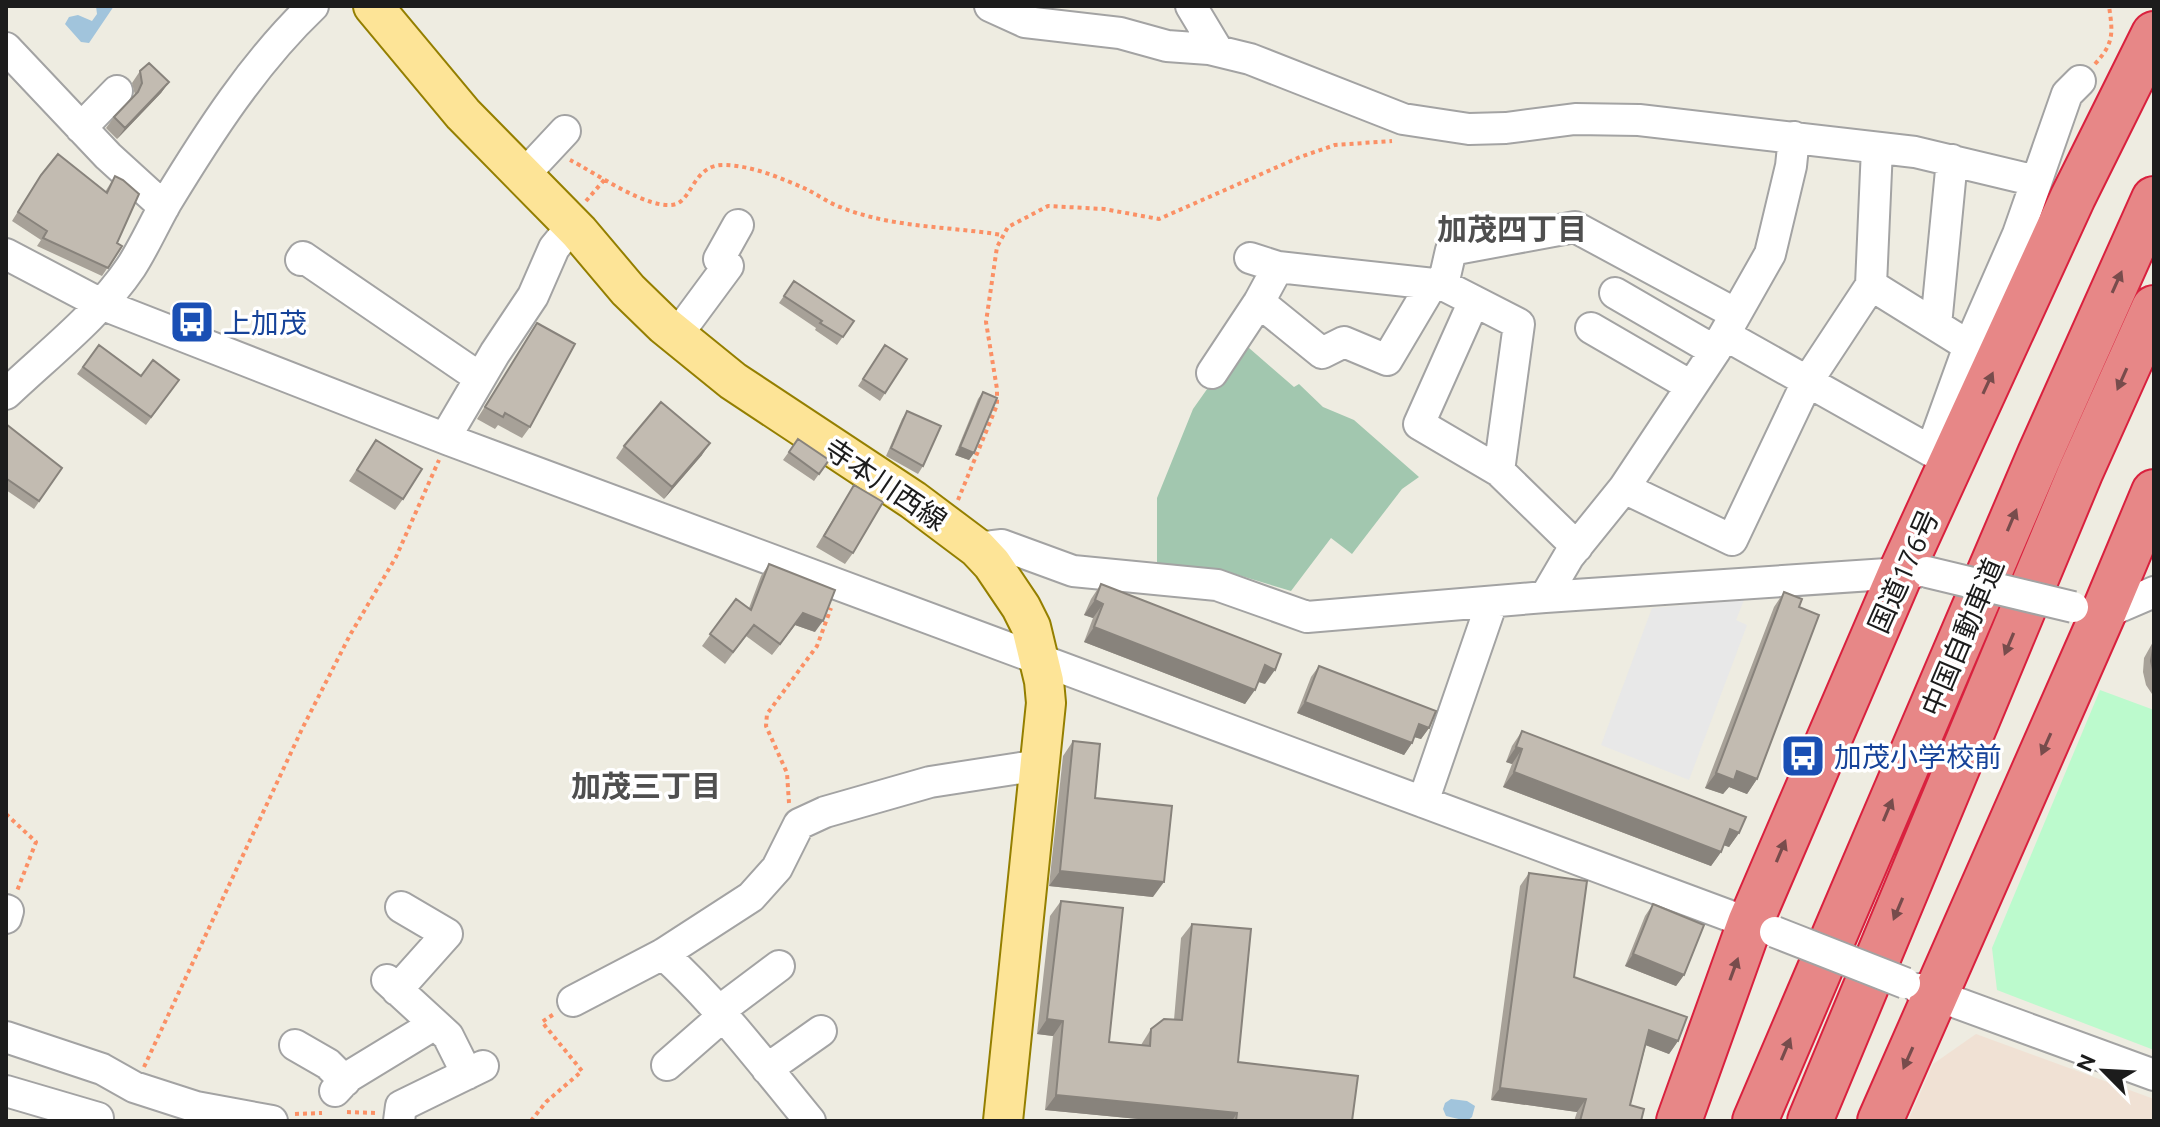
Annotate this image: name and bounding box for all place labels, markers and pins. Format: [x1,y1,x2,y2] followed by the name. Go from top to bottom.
[168,298,216,346] bus stop icon: 上加茂
[223,307,307,338] place label: 上加茂
[1779,732,1827,780] bus stop icon: 加茂小学校前
[1834,741,2002,772] place label: 加茂小学校前

